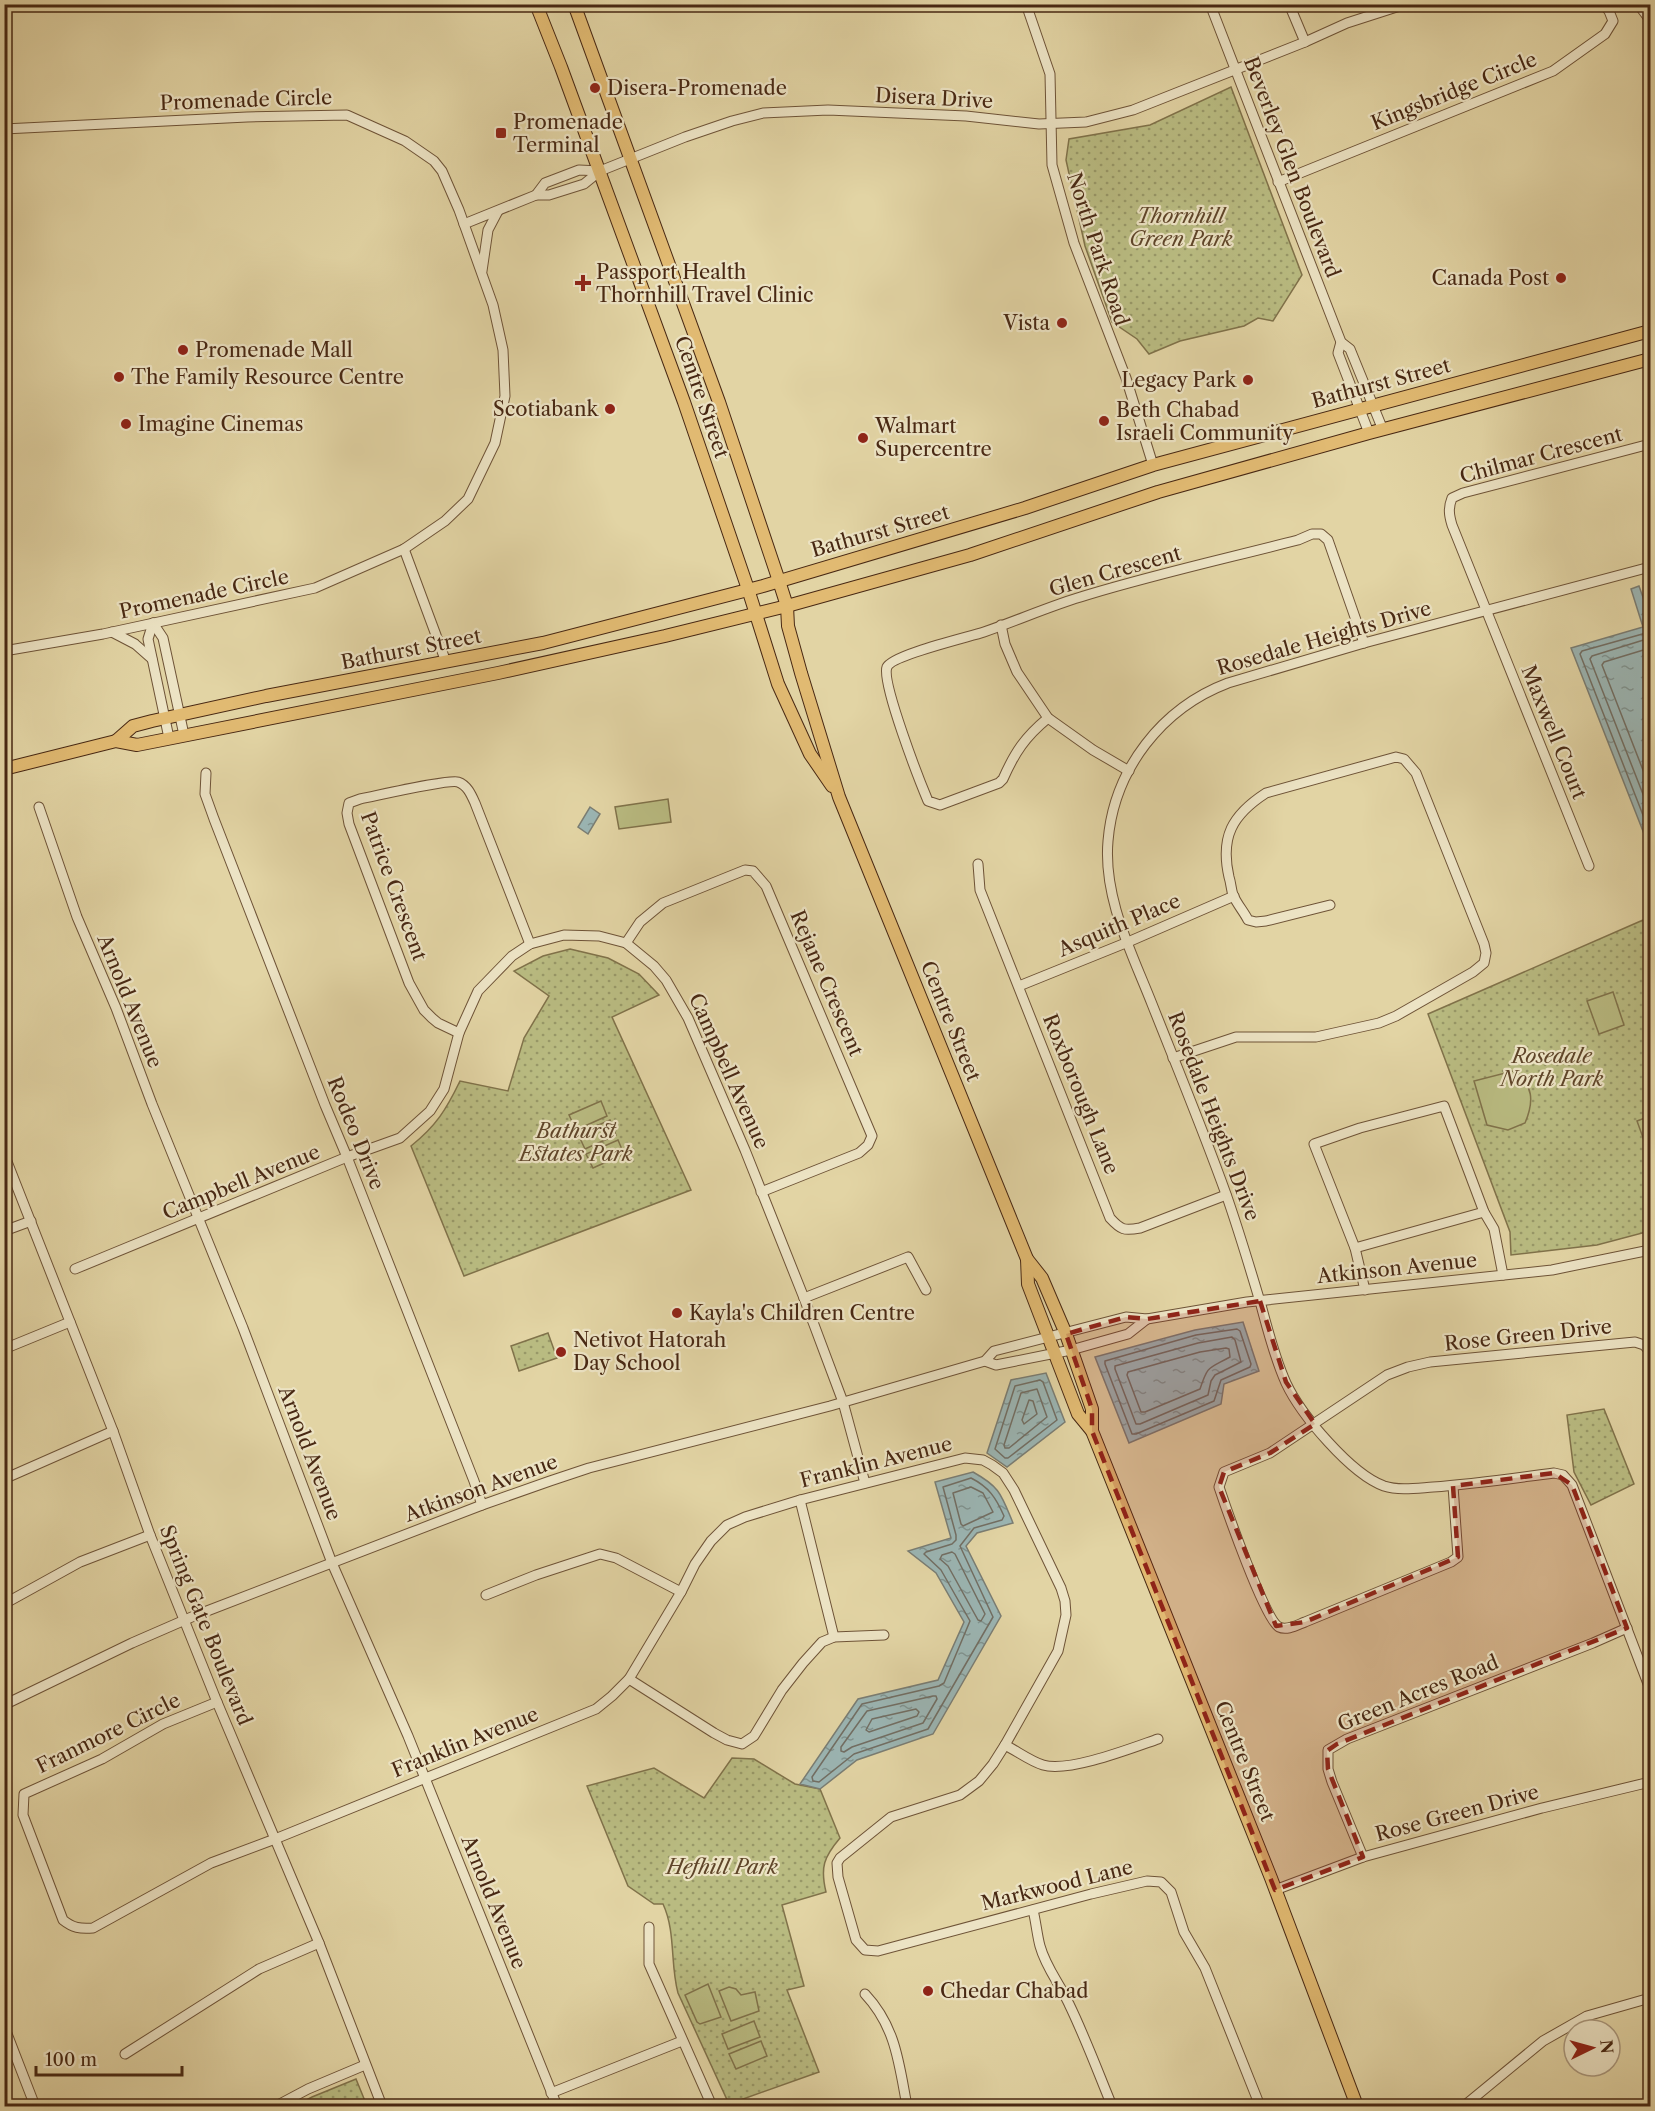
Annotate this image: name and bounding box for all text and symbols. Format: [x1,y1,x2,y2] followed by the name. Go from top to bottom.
[1368,47,1540,135] street label: Kingsbridge Circle
[1239,53,1345,281] street label: Beverley Glen Boulevard
[607,76,787,100] place label: Disera-Promenade
[588,81,602,95] marker: Disera-Promenade
[874,83,994,113] street label: Disera Drive
[159,85,333,115] street label: Promenade Circle
[513,110,623,157] place label: Promenade Terminal
[494,126,508,140] marker: Promenade Terminal
[1062,169,1134,329] street label: North Park Road
[1129,204,1233,251] park label: Thornhill Green Park
[596,260,813,307] place label: Passport Health Thornhill Travel Clinic
[1432,266,1549,290] place label: Canada Post
[1554,271,1568,285] marker: Canada Post
[574,274,592,292] marker: Passport Health Thornhill Travel Clinic
[1002,311,1050,335] place label: Vista
[1055,316,1069,330] marker: Vista
[670,333,734,461] street label: Centre Street
[195,338,353,362] place label: Promenade Mall
[176,343,190,357] marker: Promenade Mall
[1309,353,1453,413] street label: Bathurst Street
[131,365,404,389] place label: The Family Resource Centre
[1121,368,1237,392] place label: Legacy Park
[112,370,126,384] marker: The Family Resource Centre
[1241,373,1255,387] marker: Legacy Park
[493,397,599,421] place label: Scotiabank
[1116,398,1294,445] place label: Beth Chabad Israeli Community
[603,402,617,416] marker: Scotiabank
[138,412,304,436] place label: Imagine Cinemas
[874,414,992,461] place label: Walmart Supercentre
[1097,414,1111,428] marker: Beth Chabad Israeli Community
[119,417,133,431] marker: Imagine Cinemas
[1457,422,1625,488] street label: Chilmar Crescent
[856,431,870,445] marker: Walmart Supercentre
[808,500,952,562] street label: Bathurst Street
[1046,541,1184,601] street label: Glen Crescent
[117,564,291,624] street label: Promenade Circle
[1214,596,1434,680] street label: Rosedale Heights Drive
[339,624,483,674] street label: Bathurst Street
[1516,662,1592,802] street label: Maxwell Court
[356,808,432,964] street label: Patrice Crescent
[1053,888,1184,962] street label: Asquith Place
[786,907,868,1059] street label: Rejane Crescent
[92,930,168,1071] street label: Arnold Avenue
[916,957,986,1085] street label: Centre Street
[684,990,774,1152] street label: Campbell Avenue
[1163,1008,1265,1224] street label: Rosedale Heights Drive
[1038,1010,1124,1178] street label: Roxborough Lane
[1499,1044,1604,1091] park label: Rosedale North Park
[322,1073,390,1193] street label: Rodeo Drive
[517,1119,633,1166] park label: Bathurst Estates Park
[159,1139,323,1225] street label: Campbell Avenue
[1315,1248,1478,1288] street label: Atkinson Avenue
[689,1301,915,1325] place label: Kayla's Children Centre
[670,1306,684,1320] marker: Kayla's Children Centre
[1443,1314,1613,1356] street label: Rose Green Drive
[573,1328,727,1375] place label: Netivot Hatorah Day School
[554,1345,568,1359] marker: Netivot Hatorah Day School
[273,1382,347,1523] street label: Arnold Avenue
[797,1431,955,1493] street label: Franklin Avenue
[400,1449,561,1527] street label: Atkinson Avenue
[155,1521,257,1729] street label: Spring Gate Boulevard
[1334,1650,1502,1736] street label: Green Acres Road
[32,1688,184,1778] street label: Franmore Circle
[1210,1697,1280,1825] street label: Centre Street
[388,1702,542,1782] street label: Franklin Avenue
[1373,1780,1541,1846] street label: Rose Green Drive
[456,1831,532,1972] street label: Arnold Avenue
[664,1855,778,1879] park label: Hefhill Park
[979,1855,1135,1915] street label: Markwood Lane
[940,1979,1089,2003] place label: Chedar Chabad
[921,1984,935,1998] marker: Chedar Chabad
[1562,2018,1622,2078] north arrow
[36,2039,182,2077] scale bar
[1596,2039,1618,2055] text: N
[45,2049,97,2071] text: 100 m

